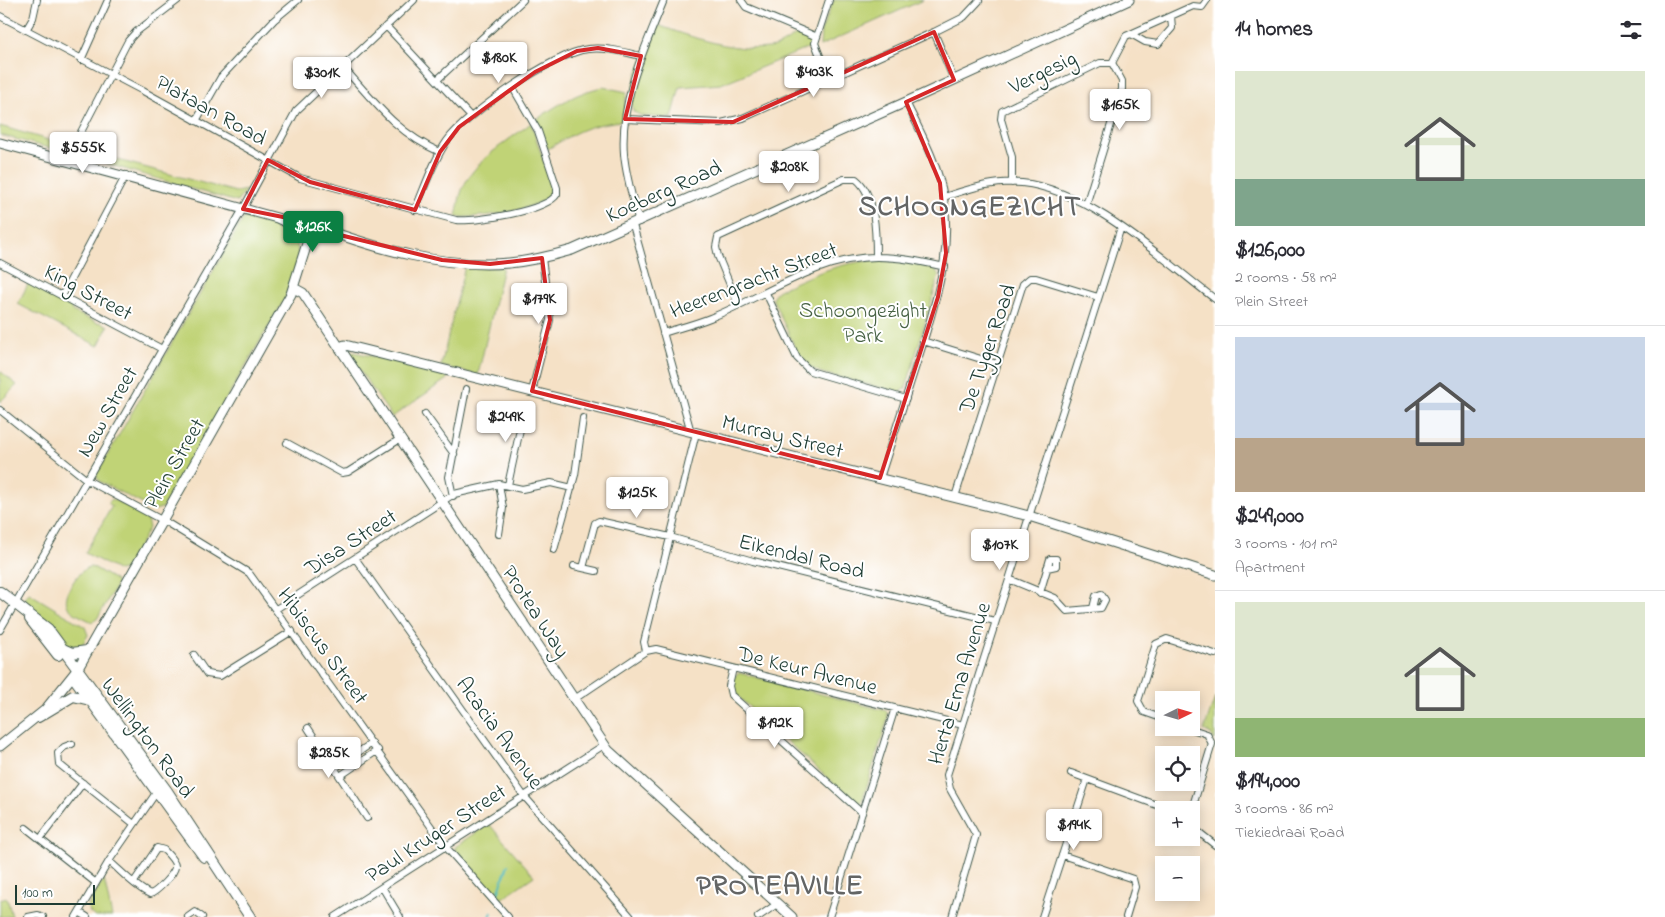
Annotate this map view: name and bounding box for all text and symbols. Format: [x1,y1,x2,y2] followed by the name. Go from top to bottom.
[1235,15,1313,45] text: 14 homes
[1617,16,1645,44] icon: filters
[464,42,534,84] pin: $180K
[1003,44,1083,105] street label: Vergesig
[481,46,517,70] text: $180K
[287,56,357,99] pin: $301K
[779,56,849,98] pin: $403K
[795,60,833,84] text: $403K
[304,61,340,85] text: $301K
[149,68,272,155] street label: Plataan Road
[1085,88,1155,131] pin: $165K
[1101,93,1139,117] text: $165K
[1395,104,1485,194] icon: home
[48,132,118,174] pin: $555K
[61,136,105,160] text: $555K
[754,150,824,193] pin: $208K
[601,153,728,233] street label: Koeberg Road
[770,155,808,179] text: $208K
[858,188,1082,229] district label: SCHOONGEZICHT
[278,210,348,253] pin: $126K
[294,215,332,239] text: $126K
[666,235,843,329] street label: Heerengracht Street
[1235,236,1305,266] text: $126,000
[37,257,138,332] street label: King Street
[1235,266,1337,290] text: 2 rooms · 58 m²
[951,280,1027,419] street label: De Tyger Road
[504,282,574,325] pin: $179K
[522,287,556,311] text: $179K
[1235,290,1308,314] text: Plein Street
[799,296,928,353] park label: Schoongezight Park
[70,361,148,464] street label: New Street
[1395,369,1485,459] icon: home
[471,400,541,443] pin: $249K
[488,405,524,429] text: $249K
[718,407,847,470] street label: Murray Street
[137,412,215,516] street label: Plein Street
[602,476,672,519] pin: $125K
[617,481,657,505] text: $125K
[298,501,405,586] street label: Disa Street
[1235,502,1304,532] text: $249,000
[735,527,868,589] street label: Eikendal Road
[965,528,1035,571] pin: $107K
[1235,532,1337,556] text: 3 rooms · 101 m²
[982,533,1018,557] text: $107K
[1235,556,1305,580] text: Apartment
[492,560,577,666] street label: Protea Way
[268,582,375,712] street label: Hibiscus Street
[921,599,1001,769] street label: Herta Erna Avenue
[1395,634,1485,724] icon: home
[733,639,880,705] street label: De Keur Avenue
[447,671,550,797] street label: Acacia Avenue
[91,672,201,806] street label: Wellington Road
[1155,691,1200,736] north arrow
[1155,691,1200,901] map controls
[740,706,810,749] pin: $192K
[757,711,793,735] text: $192K
[294,736,364,779] pin: $285K
[309,741,349,765] text: $285K
[1155,746,1200,791] button: locate
[1235,767,1300,797] text: $194,000
[360,777,515,893] street label: Paul Kruger Street
[1235,797,1333,821] text: 3 rooms · 86 m²
[1155,801,1200,846] button: +
[1039,808,1109,851] pin: $194K
[1057,813,1091,837] text: $194K
[1235,821,1344,845] text: Tiekiedraai Road
[1155,856,1200,901] button: −
[696,867,864,908] district label: PROTEAVILLE
[15,882,95,905] scale bar
[22,883,53,904] text: 100 m

